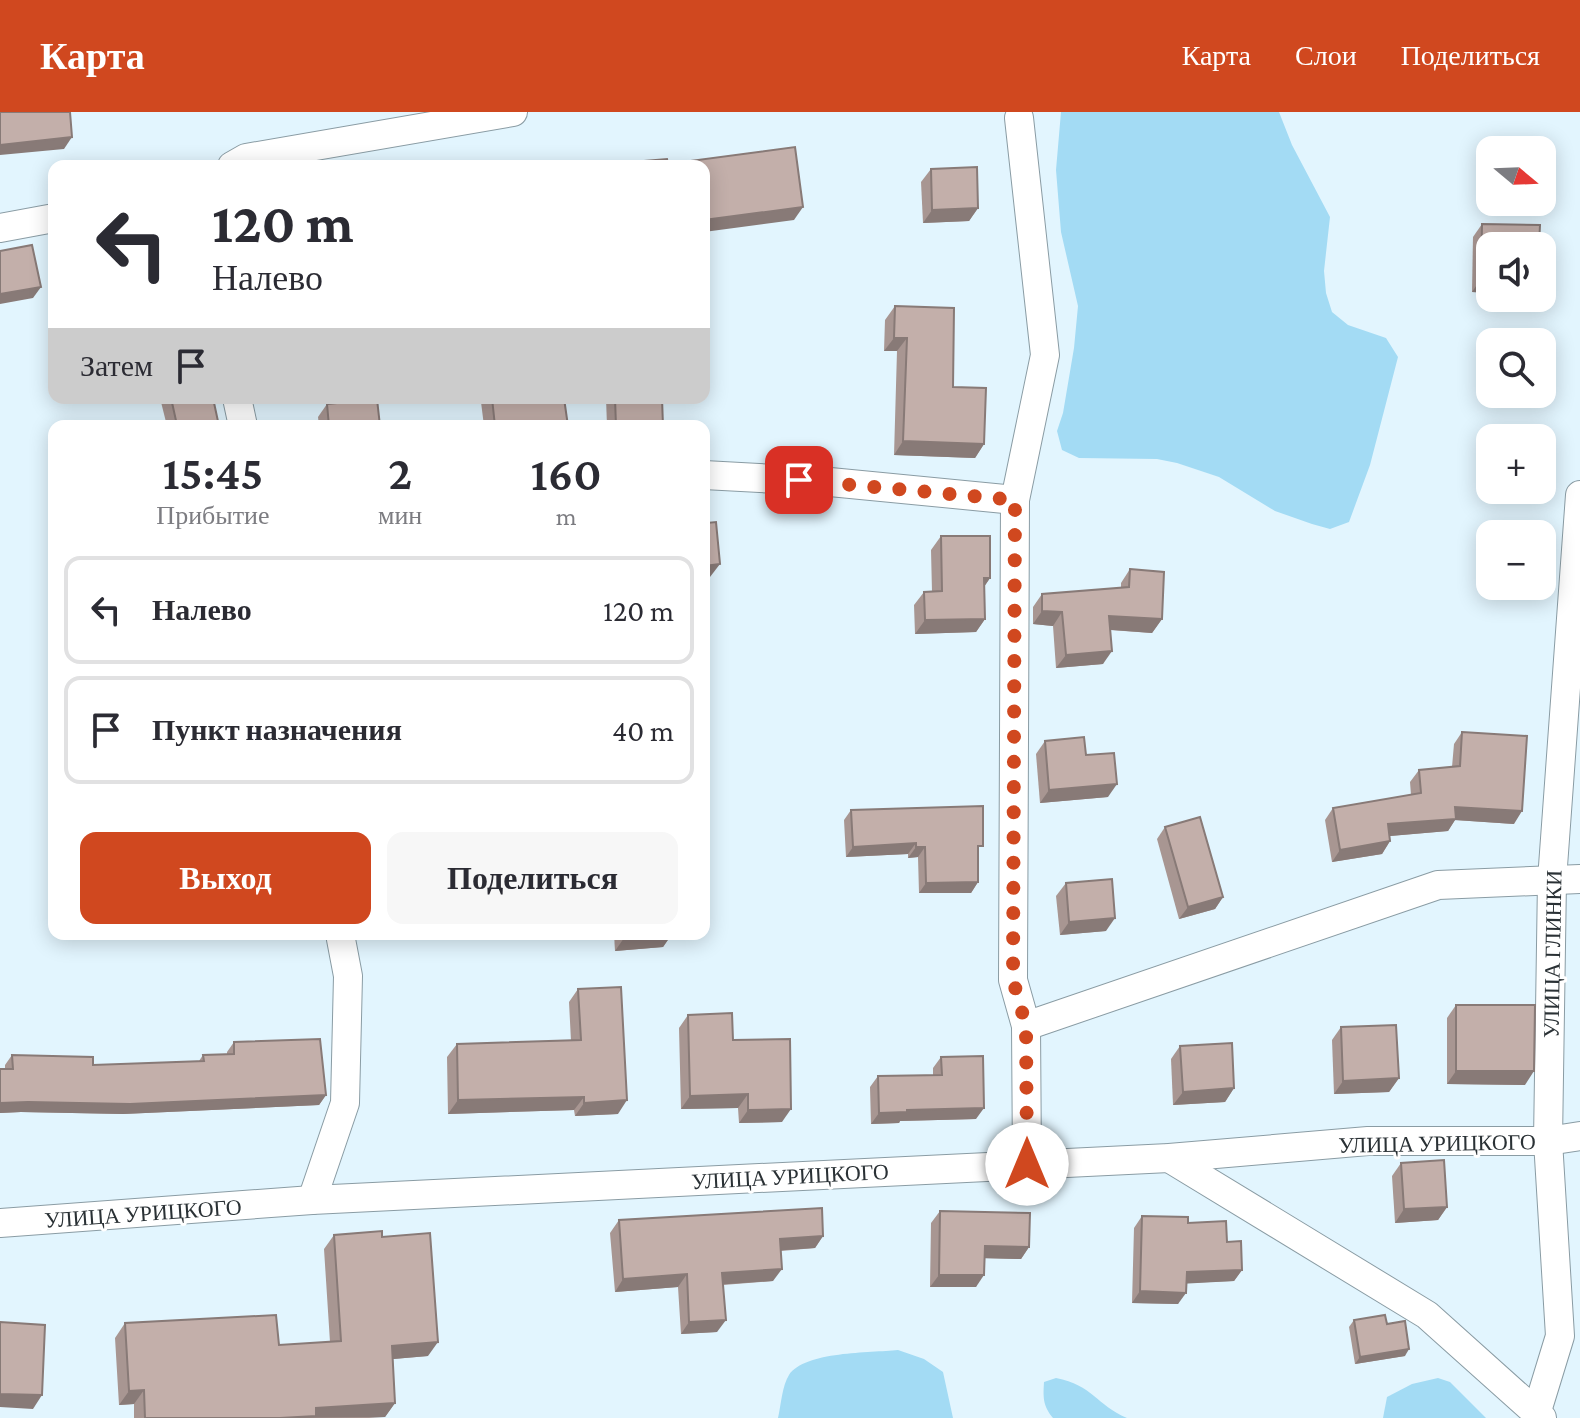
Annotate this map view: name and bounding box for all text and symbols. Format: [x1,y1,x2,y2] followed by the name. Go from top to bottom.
[40,35,145,77] text: Карта
[1182,40,1251,71] text: Карта
[1295,40,1357,71] text: Слои
[1401,40,1540,71] text: Поделиться
[1476,136,1556,216] north arrow
[1476,136,1556,600] map controls
[80,192,184,296] icon: left
[212,192,354,254] text: 120 m
[1476,232,1556,312] button: sound
[212,258,323,298] text: Налево
[1476,328,1556,408] button: search
[169,344,213,388] icon: arrive
[80,349,153,382] text: Затем
[1476,424,1556,504] button: +
[162,446,263,499] text: 15:45
[388,446,412,499] text: 2
[765,446,833,514] pin
[531,447,602,500] text: 160
[777,458,821,502] icon: arrive
[156,501,270,530] text: Прибытие
[378,501,422,530] text: мин
[556,502,577,531] text: m
[1476,520,1556,600] button: −
[84,588,128,632] icon: left
[152,593,252,626] text: Налево
[603,594,674,627] text: 120 m
[84,708,128,752] icon: arrive
[152,713,402,746] text: Пункт назначения
[612,714,674,747] text: 40 m
[80,832,371,924] button: Выход
[387,832,678,924] button: Поделиться
[1539,870,1566,1038] street label: УЛИЦА ГЛИНКИ
[985,1122,1069,1206] position arrow
[1338,1129,1536,1158] street label: УЛИЦА УРИЦКОГО
[691,1159,889,1194] street label: УЛИЦА УРИЦКОГО
[44,1194,242,1233] street label: УЛИЦА УРИЦКОГО

